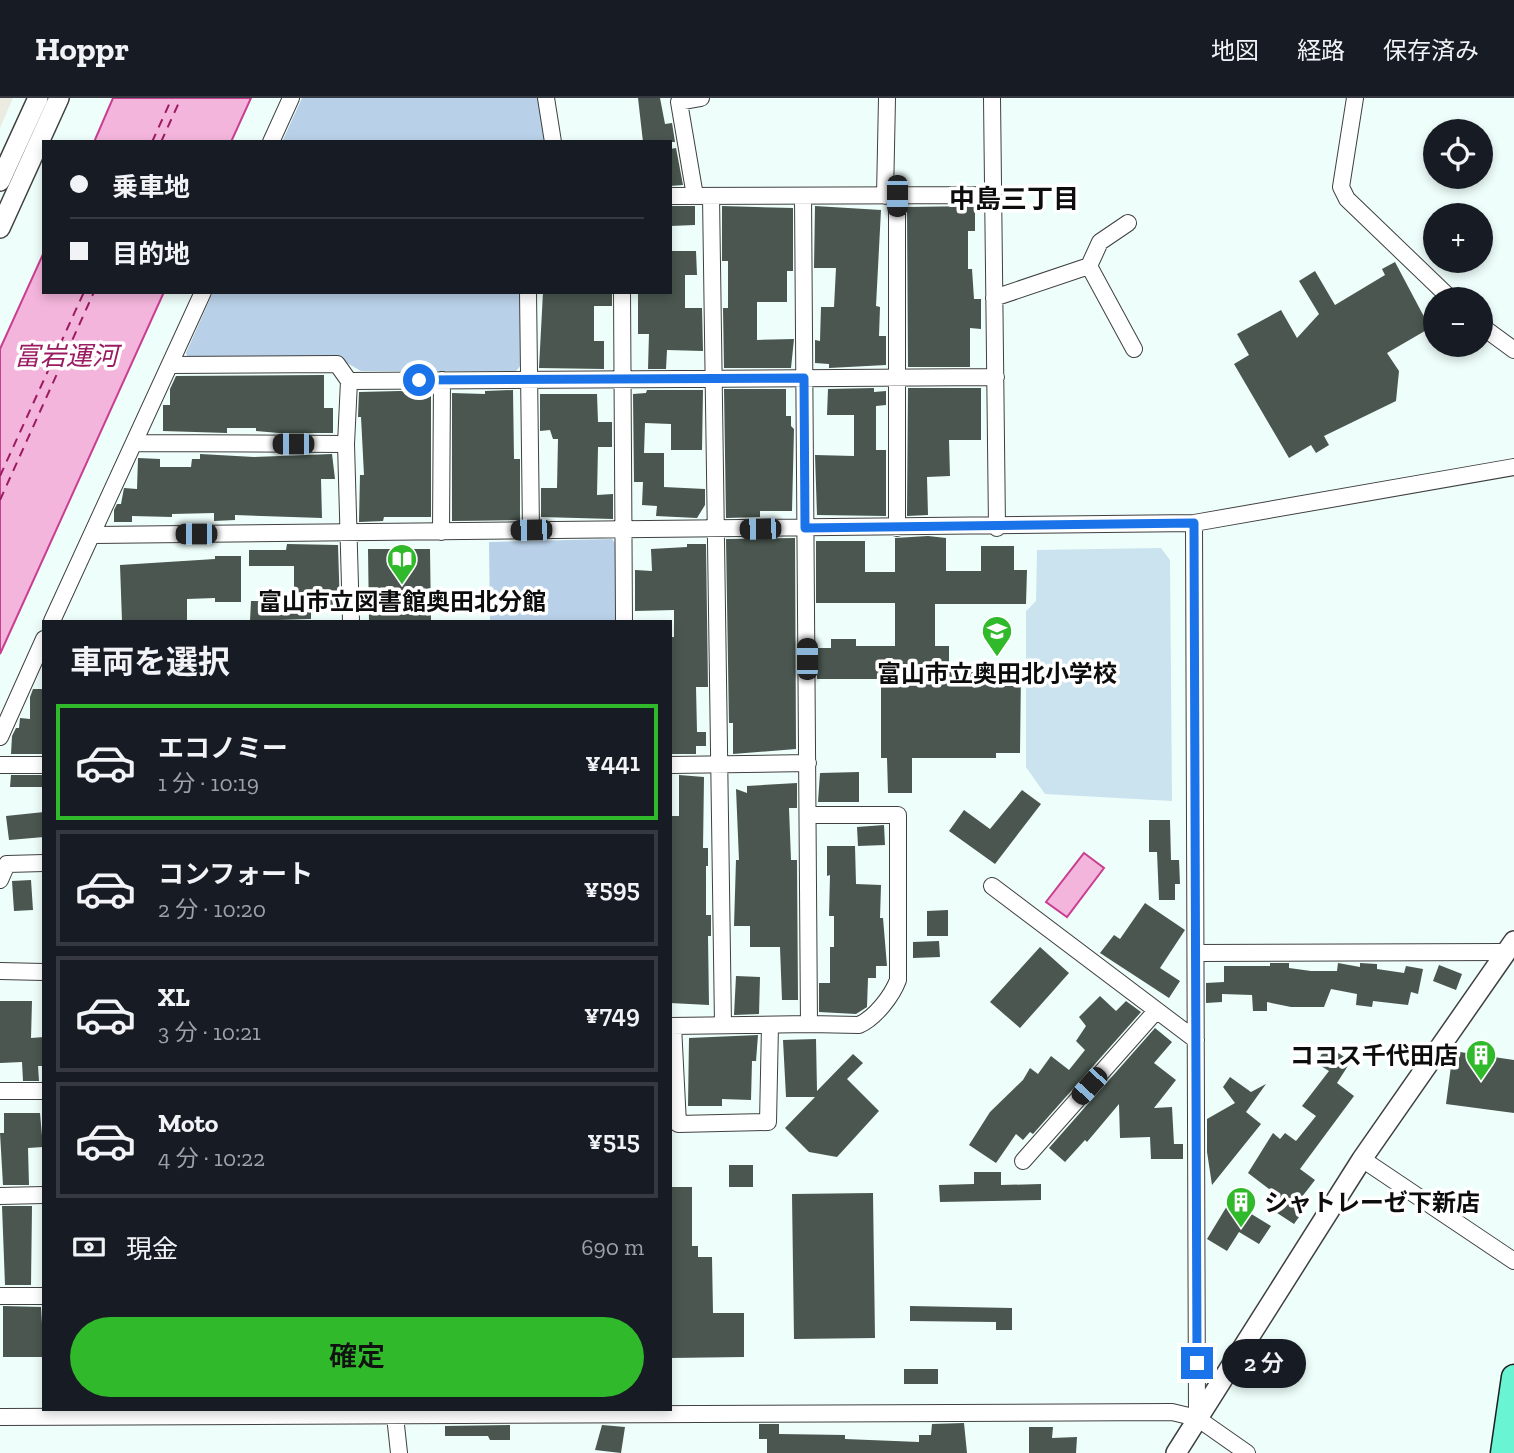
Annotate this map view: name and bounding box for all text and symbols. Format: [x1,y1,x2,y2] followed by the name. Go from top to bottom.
[35,29,129,68] text: Hoppr
[1211,36,1259,65] text: 地図
[1297,36,1345,65] text: 経路
[1383,36,1479,65] text: 保存済み
[1423,119,1493,357] map controls
[1423,119,1493,189] button: locate
[112,171,190,203] text: 乗車地
[887,175,908,217] car
[949,183,1079,215] district label: 中島三丁目
[1423,203,1493,273] button: +
[112,238,190,270] text: 目的地
[1423,287,1493,357] button: −
[14,340,123,372] water label: 富岩運河
[403,364,435,396] route start
[273,434,315,455] car
[739,518,782,540] car
[510,519,553,541] car
[176,524,218,545] car
[385,542,419,586] library icon: 富山市立図書館奥田北分館
[258,587,546,616] place label: 富山市立図書館奥田北分館
[980,614,1014,658] school or university icon: 富山市立奥田北小学校
[797,638,818,680] car
[70,643,230,681] text: 車両を選択
[877,659,1117,688] place label: 富山市立奥田北小学校
[74,731,137,794] icon: car
[158,732,288,764] text: エコノミー
[585,746,640,778] text: ¥441
[158,769,259,797] text: 1 分 · 10:19
[74,857,137,920] icon: car
[158,858,313,890] text: コンフォート
[584,872,640,904] text: ¥595
[158,895,266,923] text: 2 分 · 10:20
[158,981,190,1013] text: XL
[74,983,137,1046] icon: car
[584,998,640,1030] text: ¥749
[158,1018,261,1046] text: 3 分 · 10:21
[1464,1038,1498,1082] building icon: ココス千代田店
[1290,1041,1458,1070] place label: ココス千代田店
[1068,1063,1111,1109] car
[158,1107,218,1139] text: Moto
[74,1109,137,1172] icon: car
[587,1124,640,1156] text: ¥515
[158,1144,265,1172] text: 4 分 · 10:22
[1224,1185,1258,1229] building icon: シャトレーゼ下新店
[1264,1188,1480,1217] place label: シャトレーゼ下新店
[70,1228,108,1266] icon: cash
[126,1233,178,1265] text: 現金
[581,1233,644,1261] text: 690 m
[70,1317,644,1397] button: 確定
[1222,1338,1306,1388] callout: 2 分
[1181,1347,1213,1379] route end
[1244,1349,1284,1377] text: 2 分

